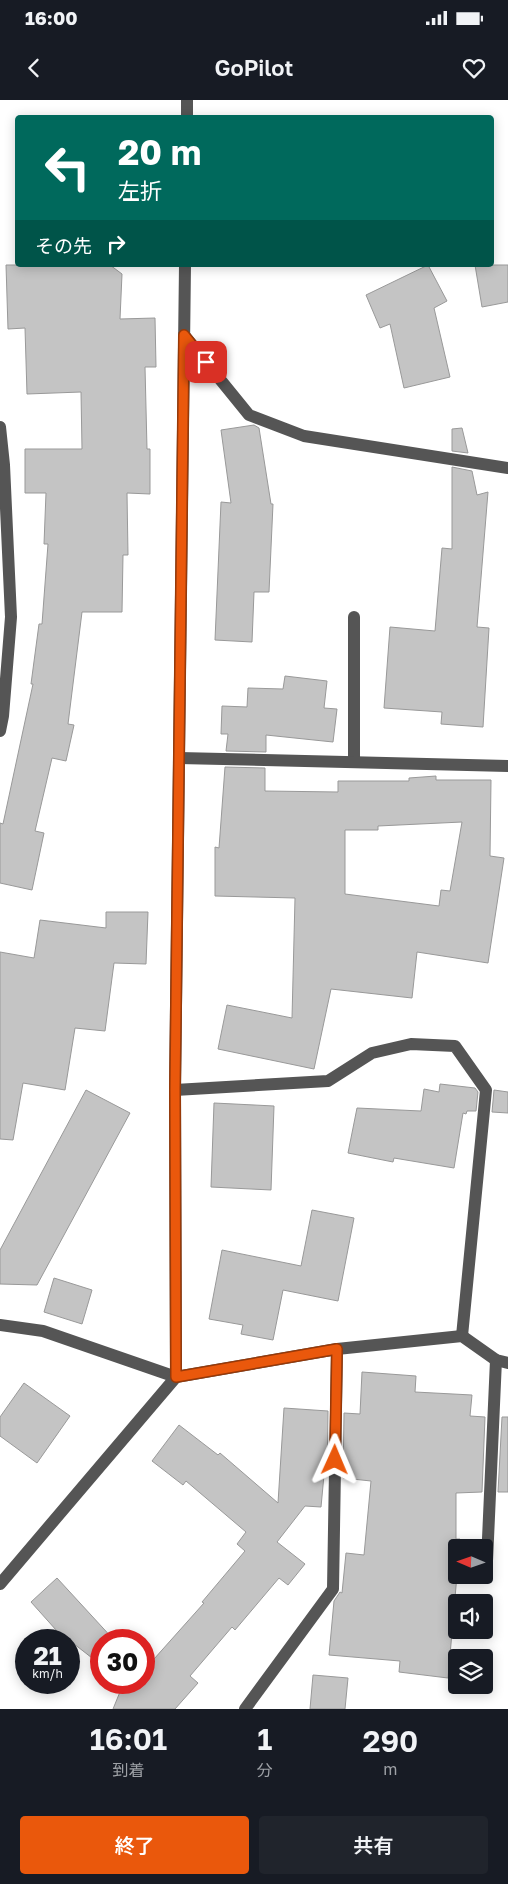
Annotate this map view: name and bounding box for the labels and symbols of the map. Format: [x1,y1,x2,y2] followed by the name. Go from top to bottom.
[185,341,227,383] pin
[308,1433,360,1485] position arrow
[448,1539,492,1584] north arrow
[90,1629,155,1694] speed limit sign: 30

